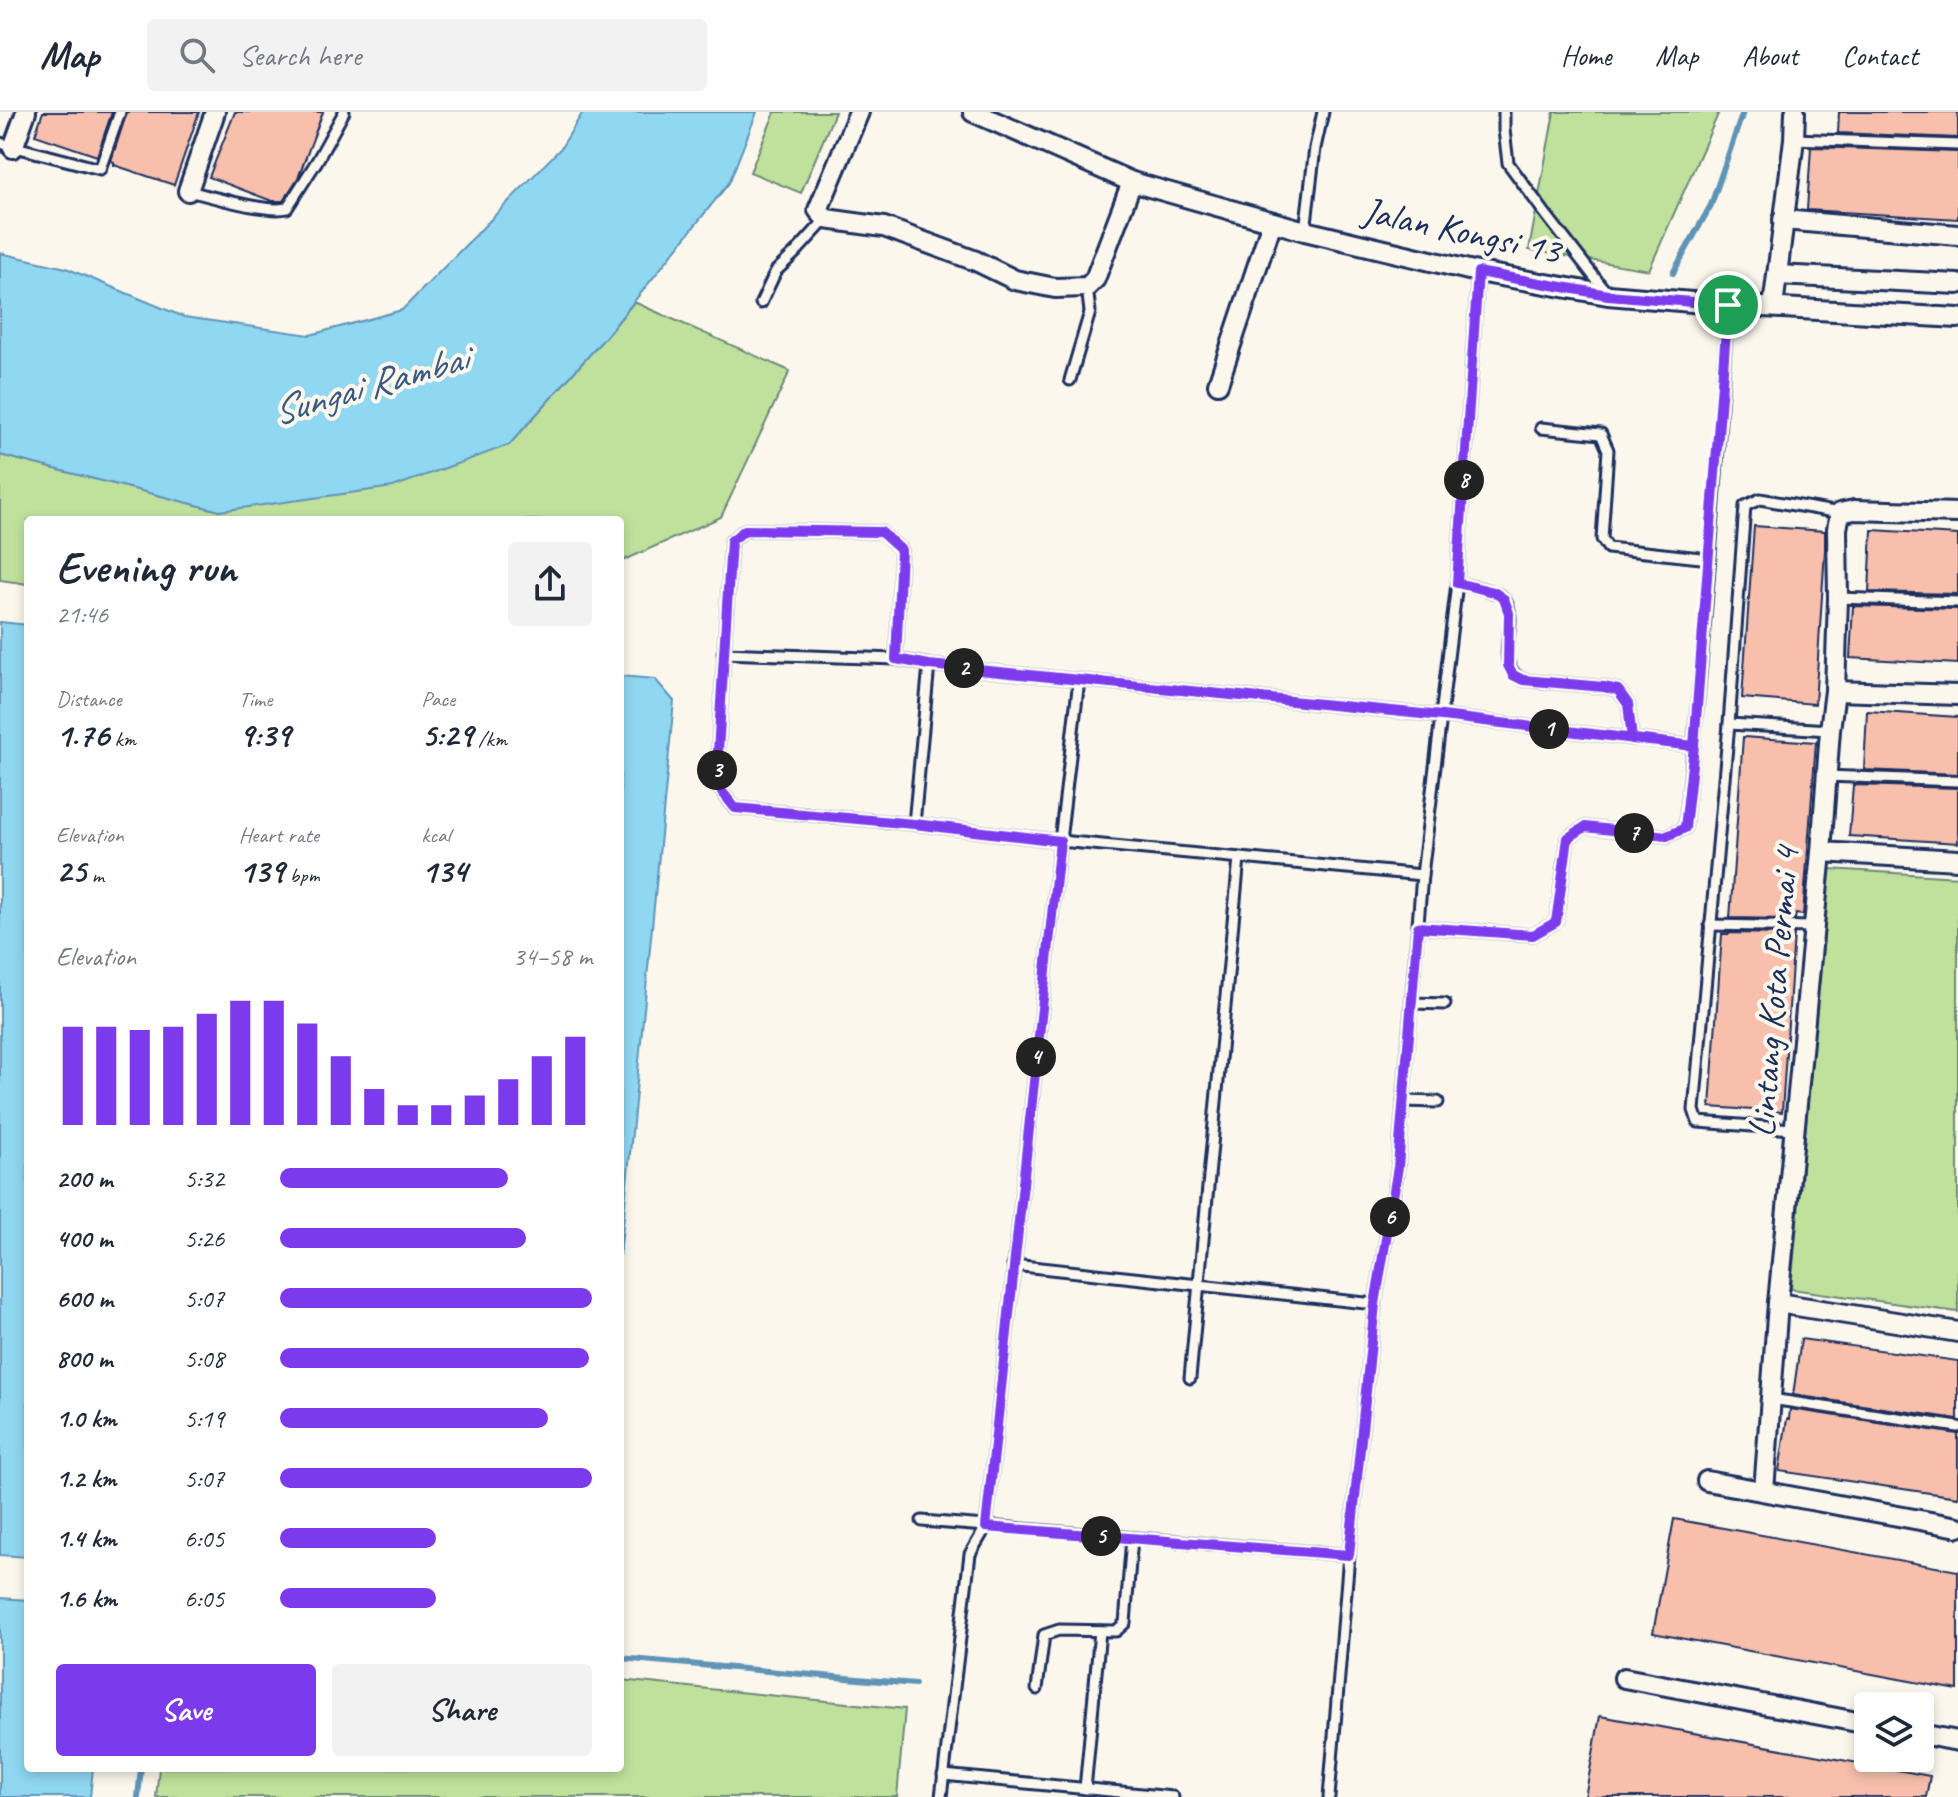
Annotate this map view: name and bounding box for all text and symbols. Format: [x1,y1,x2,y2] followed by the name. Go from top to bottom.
[147,19,707,91] search box
[40,32,99,79] text: Map
[175,33,219,77] icon: search
[239,36,361,74] text: Search here
[1561,38,1611,73] text: Home
[1655,38,1698,73] text: Map
[1742,38,1798,73] text: About
[1842,38,1918,73] text: Contact
[1357,186,1568,275] street label: Jalan Kongsi 13
[1694,271,1762,339] pin
[1706,283,1750,327] icon: arrive
[266,331,482,437] water label: Sungai Rambai
[1444,460,1484,500] pin: 8
[1459,466,1469,494] text: 8
[56,540,236,595] text: Evening run
[508,542,592,626] button: share
[56,598,108,631] text: 21:46
[944,648,984,688] pin: 2
[959,654,969,682] text: 2
[56,685,122,713] text: Distance
[239,685,272,713] text: Time
[421,685,455,713] text: Pace
[1529,709,1569,749] pin: 1
[56,713,109,756] text: 1.76
[239,713,290,756] text: 9:39
[421,713,473,756] text: 5:29
[1544,715,1554,743] text: 1
[109,725,136,753] text: km
[473,725,507,753] text: /km
[697,750,737,790] pin: 3
[712,756,722,784] text: 3
[1614,813,1654,853] pin: 7
[1629,819,1639,847] text: 7
[56,821,124,849] text: Elevation
[239,821,319,849] text: Heart rate
[421,821,450,849] text: kcal
[1737,841,1810,1139] street label: Lintang Kota Permai 4
[56,849,86,892] text: 25
[239,849,284,892] text: 139
[421,849,467,892] text: 134
[86,861,104,889] text: m
[284,861,320,889] text: bpm
[56,940,136,973] text: Elevation
[513,940,592,973] text: 34–58 m
[1016,1037,1056,1077] pin: 4
[1031,1043,1041,1071] text: 4
[56,1162,112,1195] text: 200 m
[184,1162,224,1195] text: 5:32
[1370,1197,1410,1237] pin: 6
[1385,1203,1395,1231] text: 6
[56,1222,112,1255] text: 400 m
[184,1222,224,1255] text: 5:26
[56,1282,113,1315] text: 600 m
[184,1282,224,1315] text: 5:07
[56,1342,112,1375] text: 800 m
[184,1342,224,1375] text: 5:08
[56,1402,116,1435] text: 1.0 km
[184,1402,224,1435] text: 5:19
[56,1462,116,1495] text: 1.2 km
[184,1462,224,1495] text: 5:07
[1081,1516,1121,1556] pin: 5
[56,1522,116,1555] text: 1.4 km
[184,1522,224,1555] text: 6:05
[1096,1522,1106,1550] text: 5
[56,1582,117,1615] text: 1.6 km
[184,1582,224,1615] text: 6:05
[56,1664,316,1756] button: Save
[332,1664,592,1756] button: Share
[1854,1692,1934,1772] map controls
[1854,1692,1934,1772] button: layers

